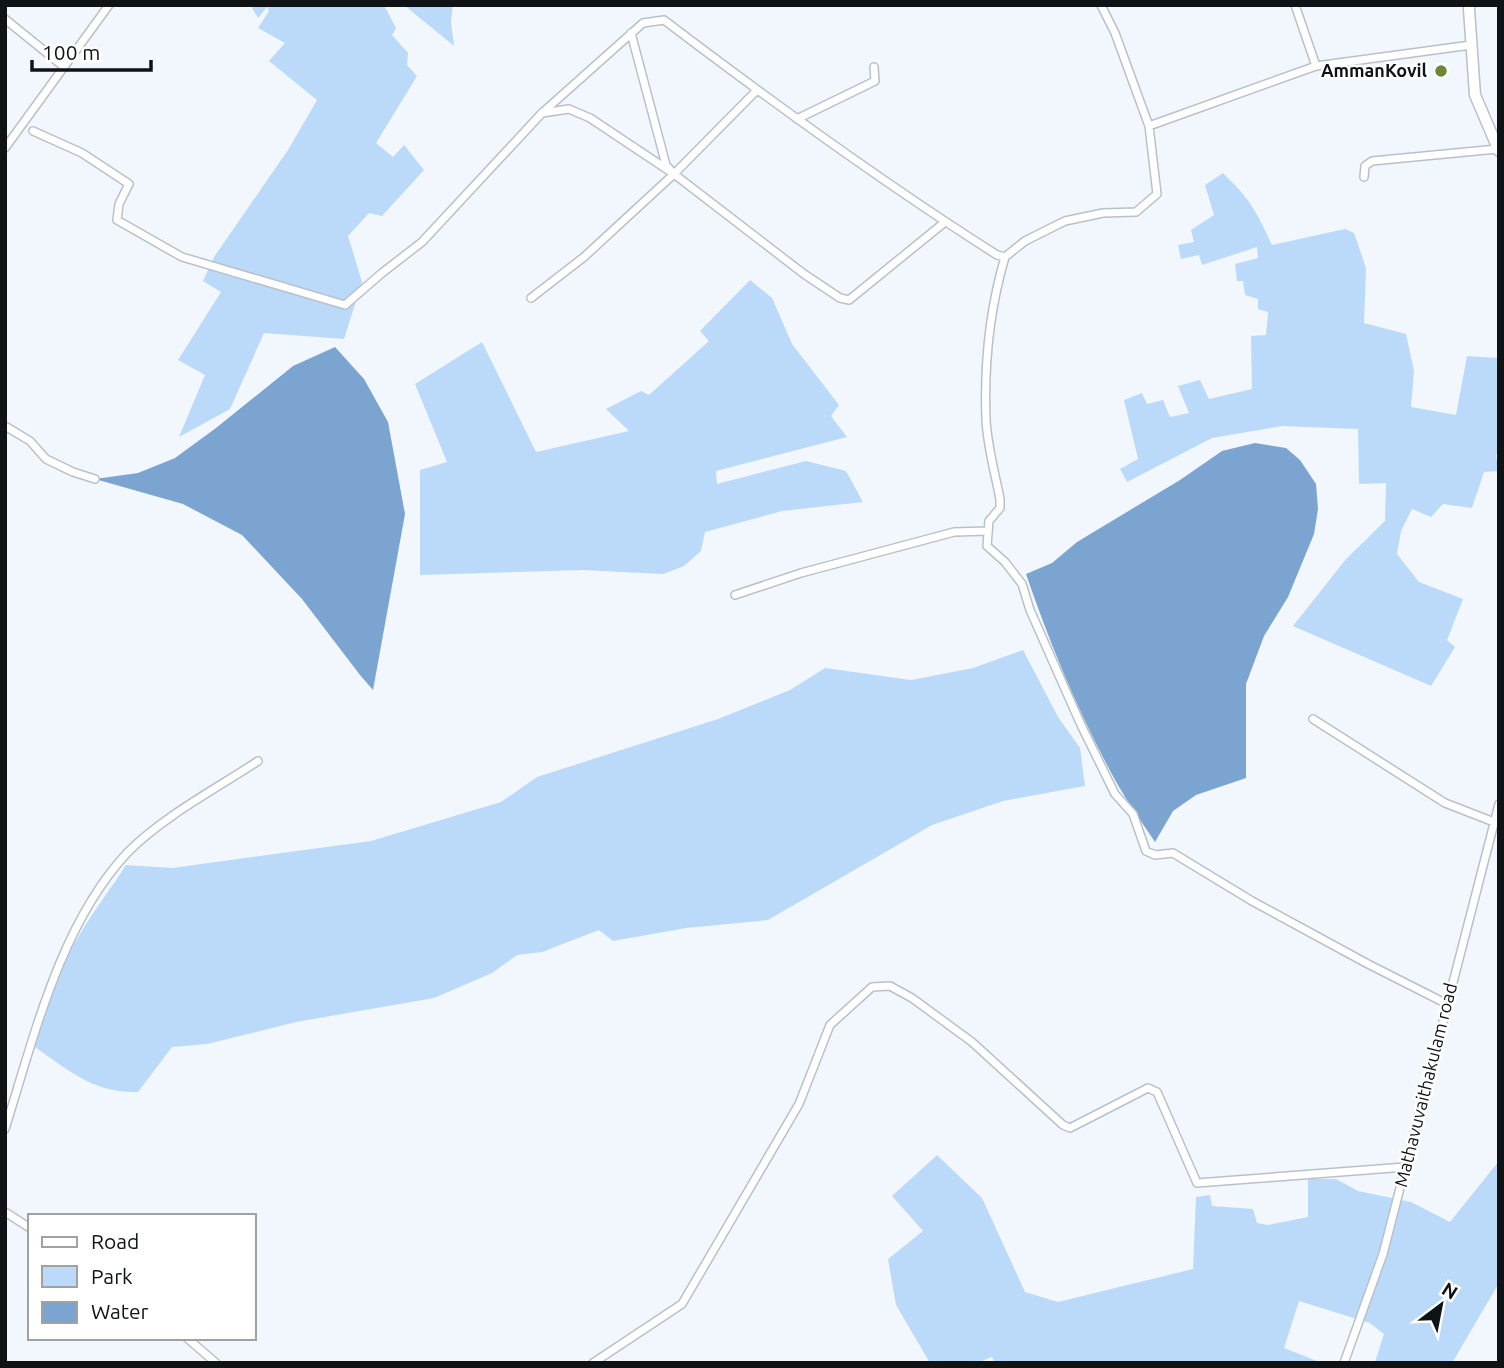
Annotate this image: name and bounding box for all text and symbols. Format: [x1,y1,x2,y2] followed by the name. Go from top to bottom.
[32,28,150,72] scale bar
[42,40,100,64] text: 100 m
[1321,60,1428,80] place label: AmmanKovil
[1433,63,1449,79] marker: AmmanKovil
[1390,981,1460,1189] street label: Mathavuvaithakulam road
[28,1214,256,1340] legend
[91,1229,139,1253] text: Road
[91,1264,133,1288] text: Park
[1406,1270,1476,1340] north arrow
[1438,1277,1462,1304] text: N
[91,1299,149,1323] text: Water

